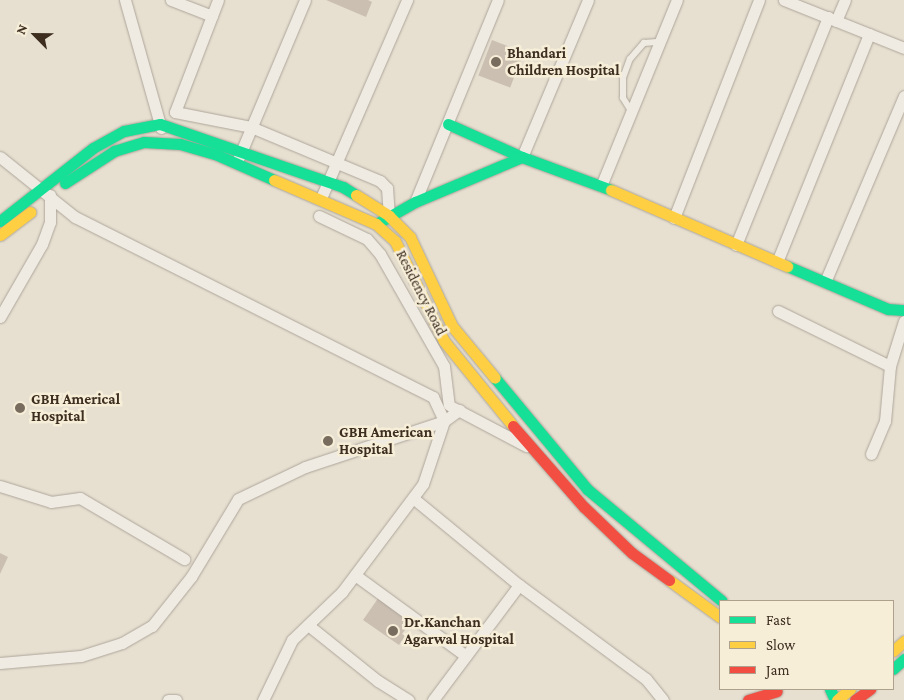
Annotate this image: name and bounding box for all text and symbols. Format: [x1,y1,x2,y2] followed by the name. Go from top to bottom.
[10,10,60,60] north arrow
[12,22,30,37] text: N
[507,44,620,79] place label: Bhandari Children Hospital
[489,55,503,69] marker: Bhandari Children Hospital
[392,247,450,339] street label: Residency Road
[31,390,120,425] place label: GBH Americal Hospital
[13,401,27,415] marker: GBH Americal Hospital
[339,423,432,458] place label: GBH American Hospital
[321,434,335,448] marker: GBH American Hospital
[719,600,894,690] legend
[766,612,791,628] text: Fast
[404,613,514,648] place label: Dr.Kanchan Agarwal Hospital
[386,624,400,638] marker: Dr.Kanchan Agarwal Hospital
[766,637,795,653] text: Slow
[766,662,789,678] text: Jam

